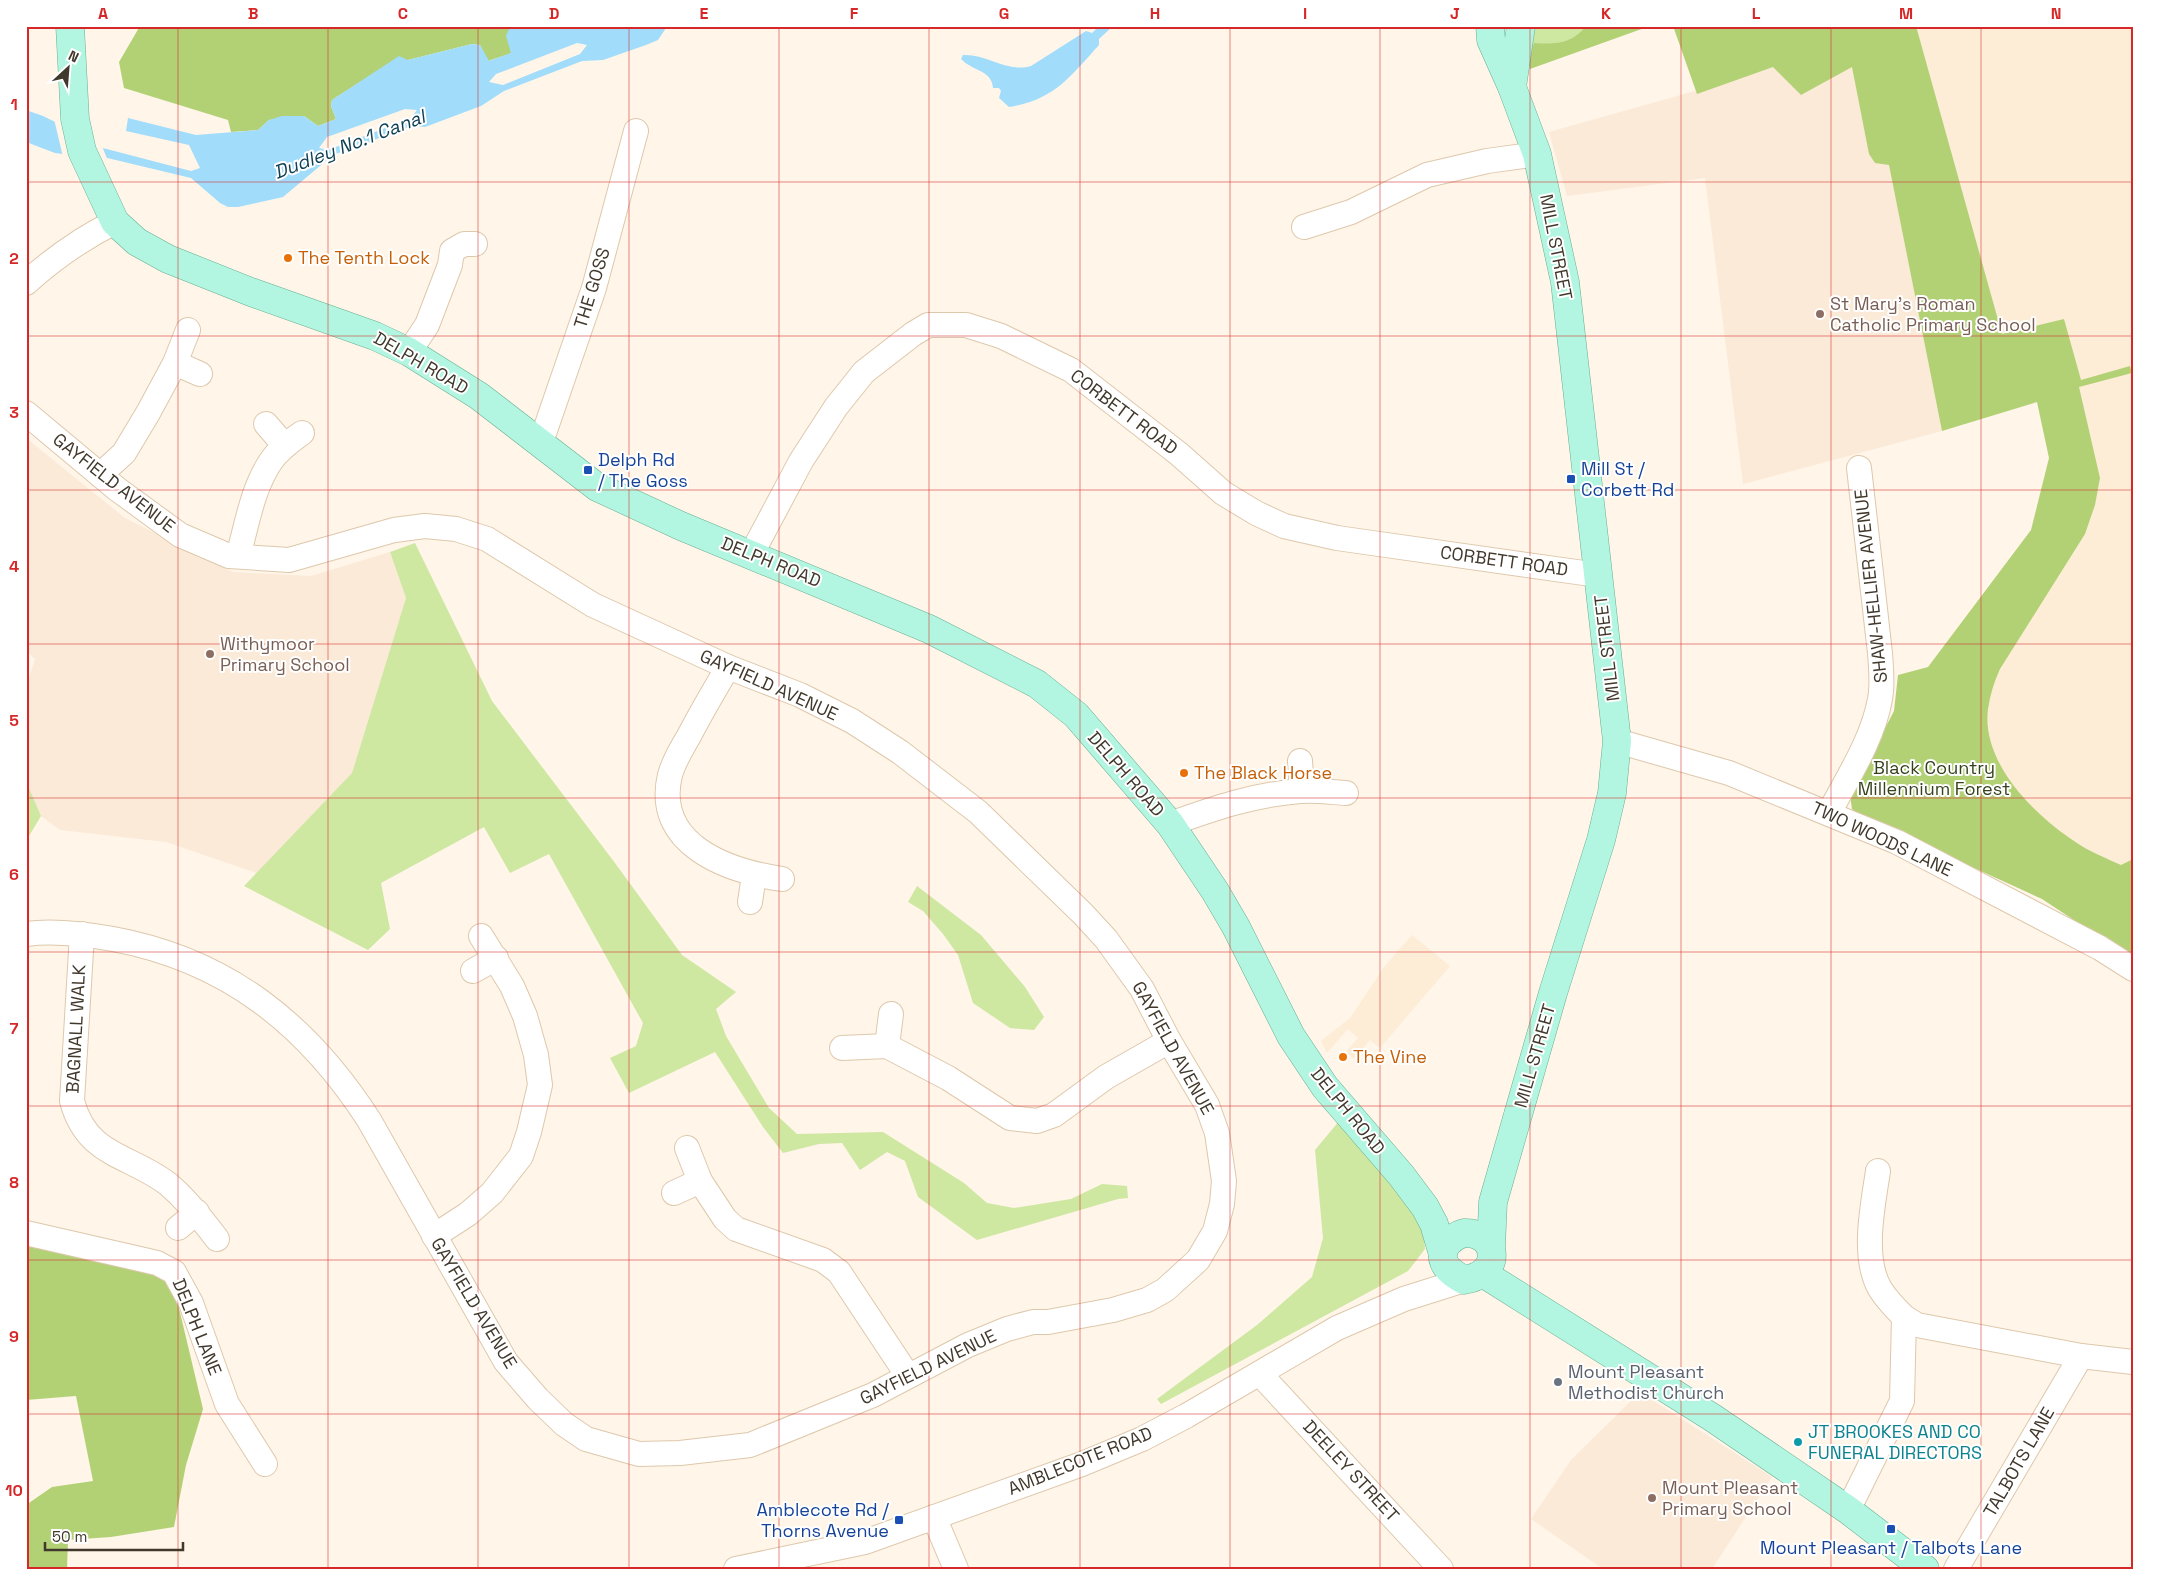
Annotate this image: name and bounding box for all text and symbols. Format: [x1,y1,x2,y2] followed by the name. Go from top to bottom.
[98,3,108,24] text: A
[248,3,258,24] text: B
[398,3,408,24] text: C
[549,3,559,24] text: D
[700,3,709,24] text: E
[850,3,859,24] text: F
[999,3,1009,24] text: G
[1150,3,1160,24] text: H
[1303,3,1307,24] text: I
[1450,3,1460,24] text: J
[1601,3,1611,24] text: K
[1752,3,1761,24] text: L
[1899,3,1913,24] text: M
[2051,3,2061,24] text: N
[42,42,92,92] north arrow
[66,46,82,66] text: N
[10,94,18,115] text: 1
[270,103,431,185] water label: Dudley No.1 Canal
[1535,192,1578,302] street label: MILL STREET
[568,245,615,331] street label: THE GOSS
[298,246,430,269] place label: The Tenth Lock
[9,248,19,269] text: 2
[282,252,294,264] marker: The Tenth Lock
[1830,292,2036,336] place label: St Mary's Roman Catholic Primary School
[1814,308,1826,320] marker: St Mary's Roman Catholic Primary School
[370,326,473,399] street label: DELPH ROAD
[1066,364,1183,460] street label: CORBETT ROAD
[9,402,19,423] text: 3
[49,428,180,538] street label: GAYFIELD AVENUE
[598,448,688,492] place label: Delph Rd / The Goss
[1581,457,1674,501] place label: Mill St / Corbett Rd
[582,464,594,476] marker: Delph Rd / The Goss
[1565,473,1577,485] marker: Mill St / Corbett Rd
[1849,488,1892,684] street label: SHAW-HELLIER AVENUE
[718,531,824,592] street label: DELPH ROAD
[1439,540,1569,581] street label: CORBETT ROAD
[9,556,19,577] text: 4
[1589,593,1624,703] street label: MILL STREET
[220,632,350,676] place label: Withymoor Primary School
[696,644,842,725] street label: GAYFIELD AVENUE
[204,648,216,660] marker: Withymoor Primary School
[9,710,19,731] text: 5
[1083,726,1170,821] street label: DELPH ROAD
[1858,756,2010,800] park label: Black Country Millennium Forest
[1194,761,1332,784] place label: The Black Horse
[1178,767,1190,779] marker: The Black Horse
[1808,796,1956,881] street label: TWO WOODS LANE
[9,864,19,885] text: 6
[61,964,90,1094] street label: BAGNALL WALK
[1127,977,1220,1118] street label: GAYFIELD AVENUE
[1509,1001,1560,1110] street label: MILL STREET
[10,1018,19,1039] text: 7
[1353,1045,1427,1068] place label: The Vine
[1337,1051,1349,1063] marker: The Vine
[1306,1062,1391,1159] street label: DELPH ROAD
[9,1172,19,1193] text: 8
[426,1233,523,1373] street label: GAYFIELD AVENUE
[168,1275,227,1379] street label: DELPH LANE
[856,1324,1000,1410] street label: GAYFIELD AVENUE
[9,1326,19,1347] text: 9
[1568,1360,1724,1404] place label: Mount Pleasant Methodist Church
[1552,1376,1564,1388] marker: Mount Pleasant Methodist Church
[1978,1403,2059,1521] street label: TALBOTS LANE
[1298,1415,1405,1527] street label: DEELEY STREET
[1808,1420,1982,1464] place label: JT BROOKES AND CO FUNERAL DIRECTORS
[1004,1421,1155,1500] street label: AMBLECOTE ROAD
[1792,1436,1804,1448] marker: JT BROOKES AND CO FUNERAL DIRECTORS
[1662,1476,1798,1520] place label: Mount Pleasant Primary School
[5,1480,23,1501] text: 10
[1646,1492,1658,1504] marker: Mount Pleasant Primary School
[757,1498,889,1542] place label: Amblecote Rd / Thorns Avenue
[893,1514,905,1526] marker: Amblecote Rd / Thorns Avenue
[45,1520,182,1552] scale bar
[1885,1523,1897,1535] marker: Mount Pleasant / Talbots Lane
[52,1527,87,1546] text: 50 m
[1760,1536,2022,1559] place label: Mount Pleasant / Talbots Lane

